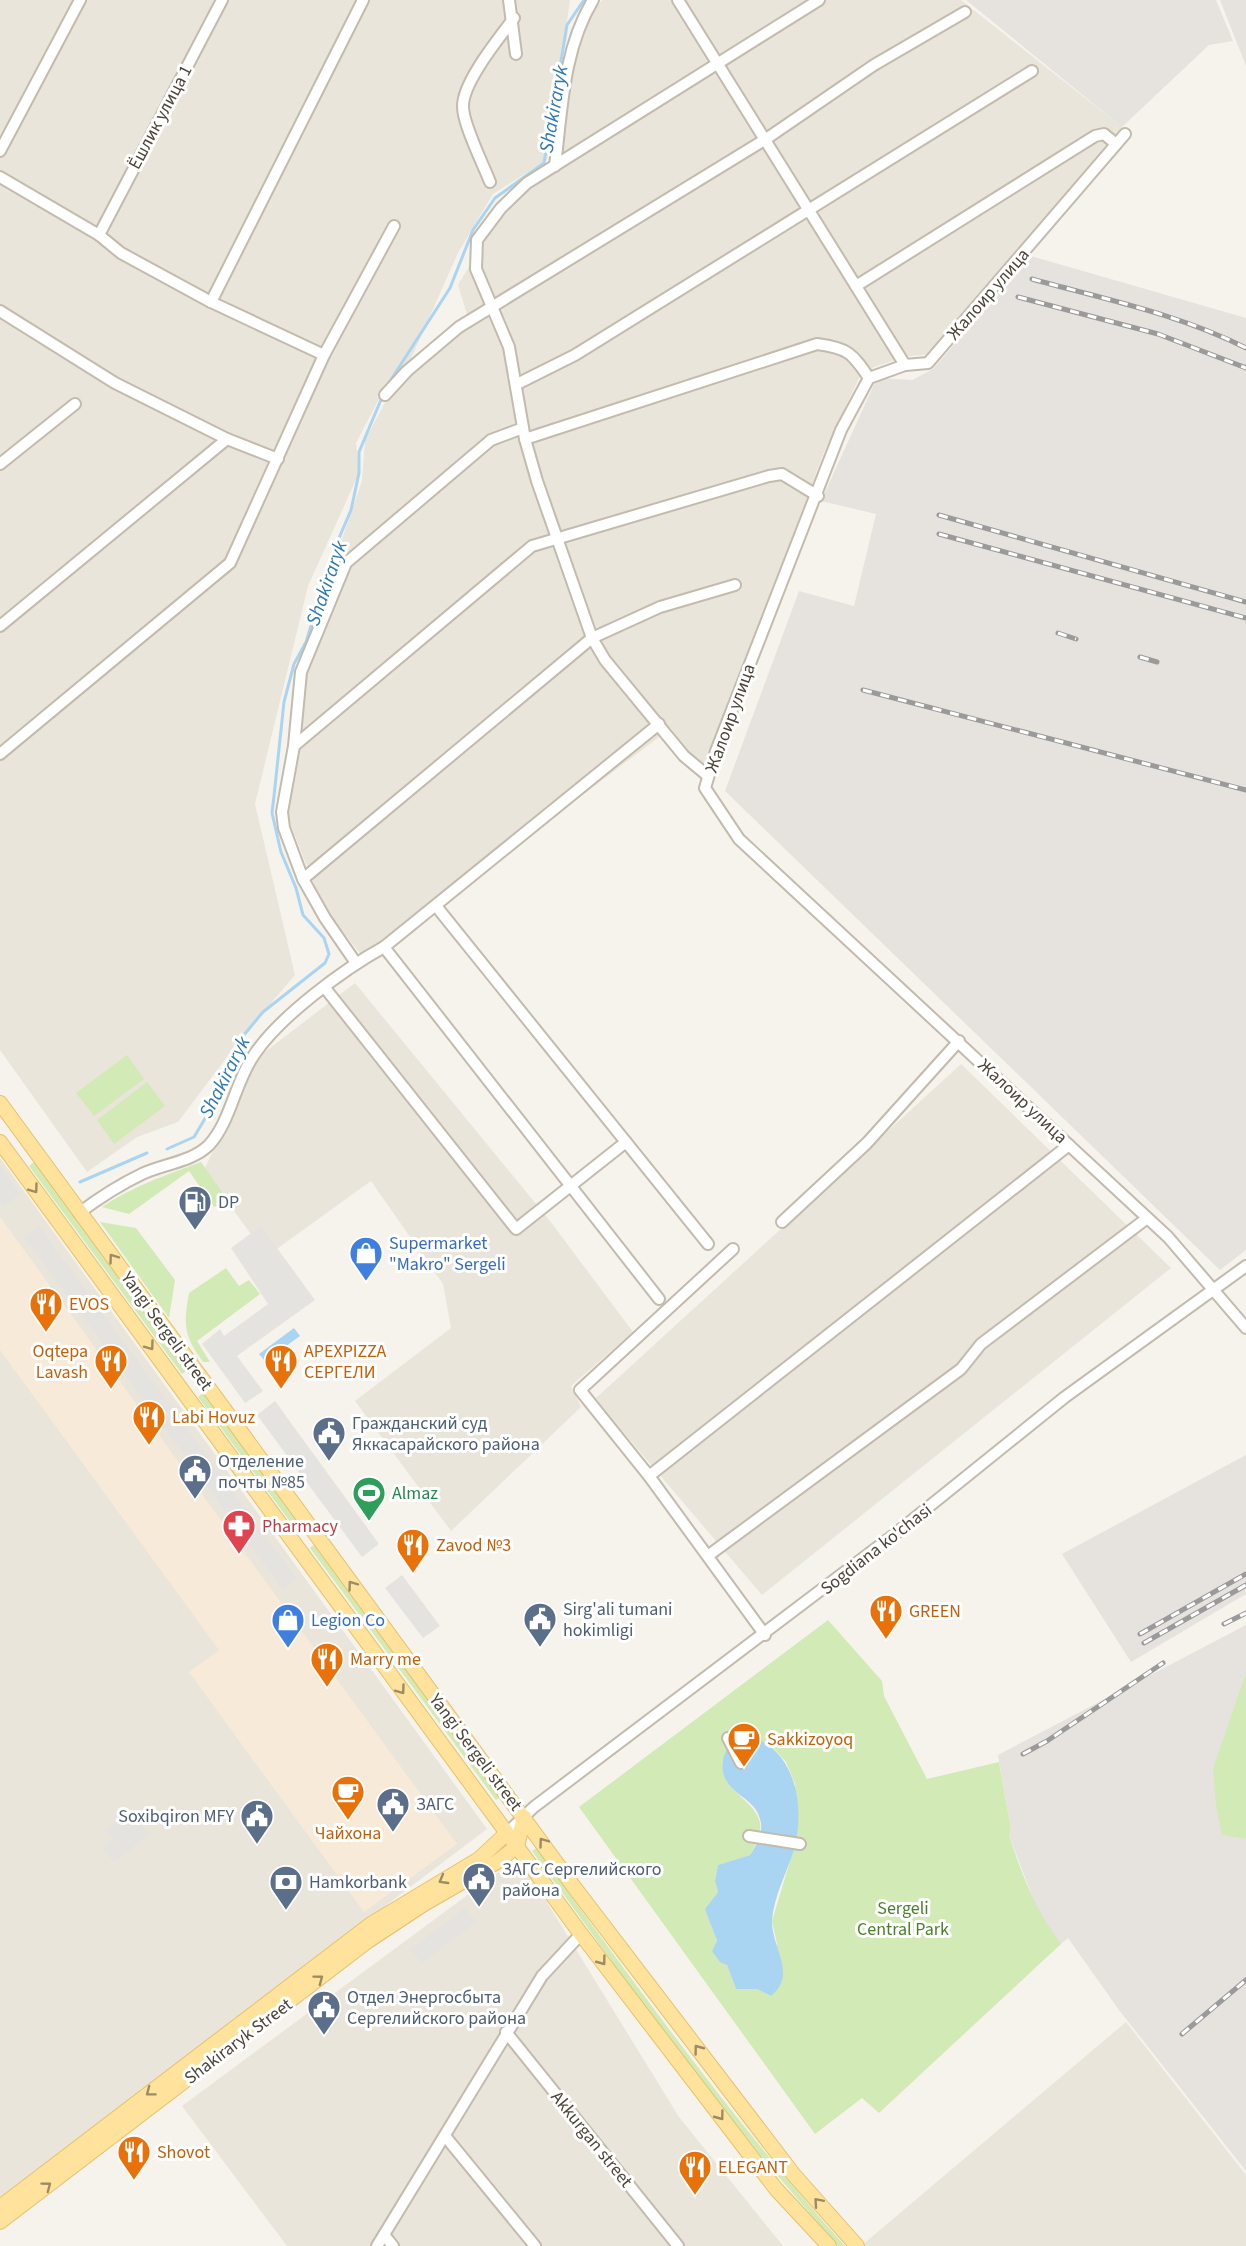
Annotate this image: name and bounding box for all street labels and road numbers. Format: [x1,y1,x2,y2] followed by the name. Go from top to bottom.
[122,61,198,174] street label: Ёшлик улица 1
[941,243,1035,346] street label: Жалоир улица
[699,660,762,776] street label: Жалоир улица
[972,1053,1073,1149] street label: Жалоир улица
[114,1266,218,1396] street label: Yangi Sergeli street
[815,1498,937,1601] street label: Sogdiana ko'chasi
[422,1687,528,1816] street label: Yangi Sergeli street
[179,1992,298,2090] street label: Shakiraryk Street
[545,2086,638,2193] street label: Akkurgan street

